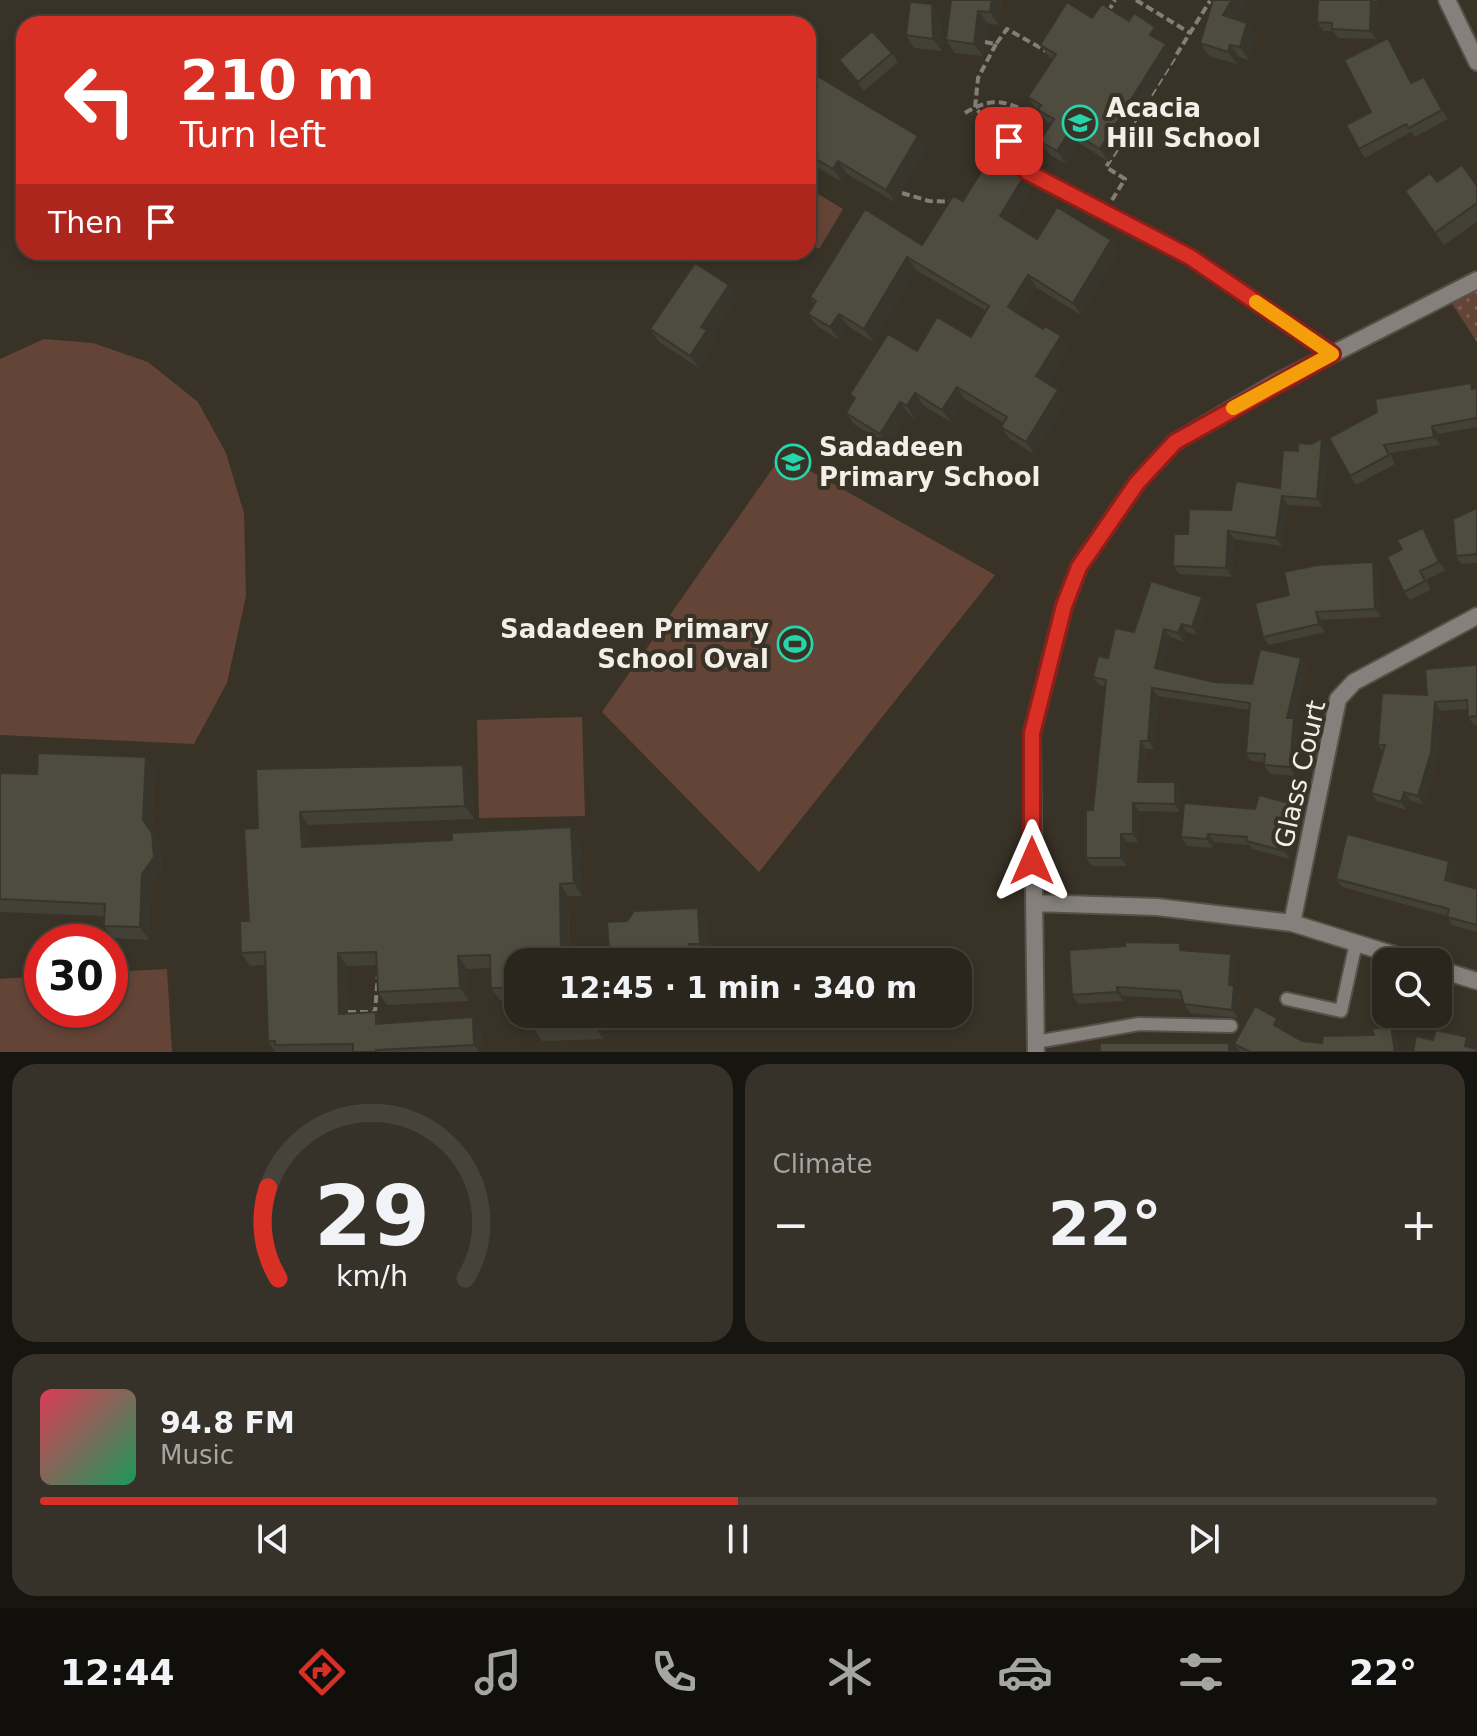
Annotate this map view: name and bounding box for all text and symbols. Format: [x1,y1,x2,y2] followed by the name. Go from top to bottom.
[180,47,375,112] text: 210 m
[48,48,152,152] icon: left
[1106,93,1261,153] place label: Acacia Hill School
[1061,104,1099,142] school or university icon: Acacia Hill School
[975,107,1043,175] pin
[180,114,326,155] text: Turn left
[987,119,1031,163] icon: arrive
[139,200,183,244] icon: arrive
[48,205,123,240] text: Then
[819,432,1041,492] place label: Sadadeen Primary School
[774,443,812,481] school or university icon: Sadadeen Primary School
[500,614,769,674] place label: Sadadeen Primary School Oval
[776,625,814,663] sports icon: Sadadeen Primary School Oval
[1269,698,1331,850] street label: Glass Court
[990,819,1074,903] position arrow
[24,924,128,1028] speed limit sign: 30
[1372,948,1452,1028] map controls
[1372,948,1452,1028] button: search
[559,970,917,1005] text: 12:45 · 1 min · 340 m
[773,1149,873,1179] text: Climate
[314,1168,430,1265] text: 29
[1048,1189,1162,1259] text: 22°
[773,1199,809,1250] text: −
[1400,1199,1437,1250] text: +
[336,1259,408,1293] text: km/h
[160,1405,295,1440] text: 94.8 FM
[160,1440,234,1470] text: Music
[251,1517,295,1561] icon: previous
[716,1517,760,1561] icon: pause
[1182,1517,1226,1561] icon: next
[294,1644,350,1700] icon: directions
[470,1644,526,1700] icon: music
[646,1644,702,1700] icon: phone
[822,1644,878,1700] icon: climate
[997,1644,1053,1700] icon: car
[1173,1644,1229,1700] icon: filters
[60,1652,174,1693] text: 12:44
[1349,1652,1417,1693] text: 22°

